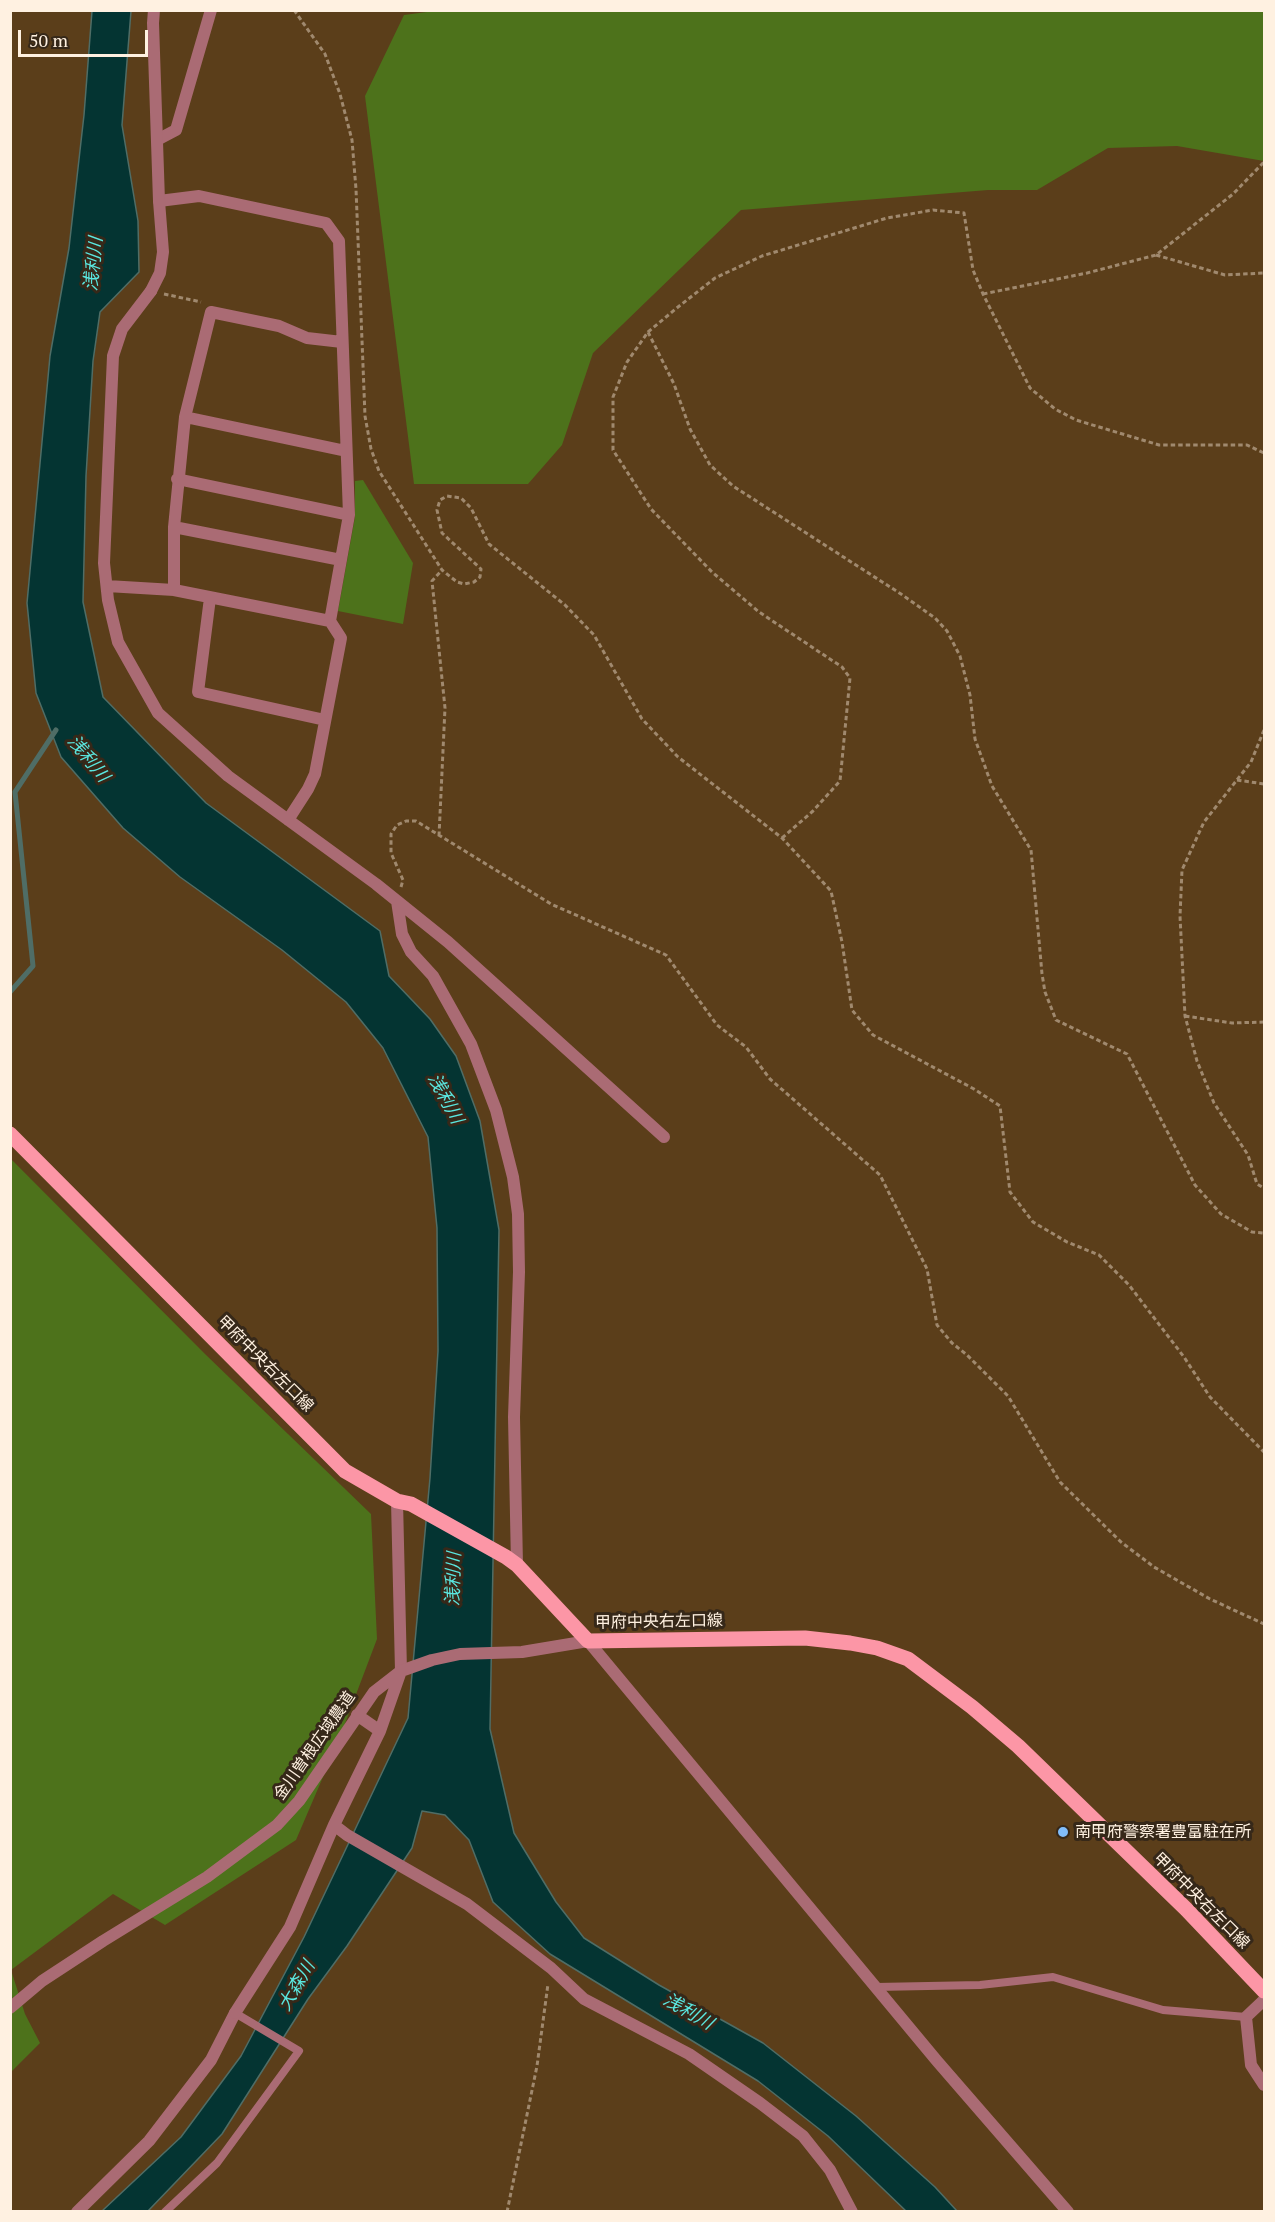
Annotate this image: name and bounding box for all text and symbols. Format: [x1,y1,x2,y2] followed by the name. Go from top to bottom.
[21,18,152,56] scale bar
[29,28,68,52] text: 50 m
[80,236,108,292] water label: 浅利川
[63,731,113,787] water label: 浅利川
[423,1070,467,1128] water label: 浅利川
[213,1312,317,1416] street label: 甲府中央右左口線
[442,1552,466,1606] water label: 浅利川
[595,1611,723,1633] street label: 甲府中央右左口線
[270,1688,360,1804] street label: 金川曽根広域農道
[1075,1822,1251,1842] place label: 南甲府警察署豊富駐在所
[1056,1825,1070,1839] marker: 南甲府警察署豊富駐在所
[1149,1849,1253,1953] street label: 甲府中央右左口線
[274,1957,320,2015] water label: 大森川
[659,1989,717,2035] water label: 浅利川

